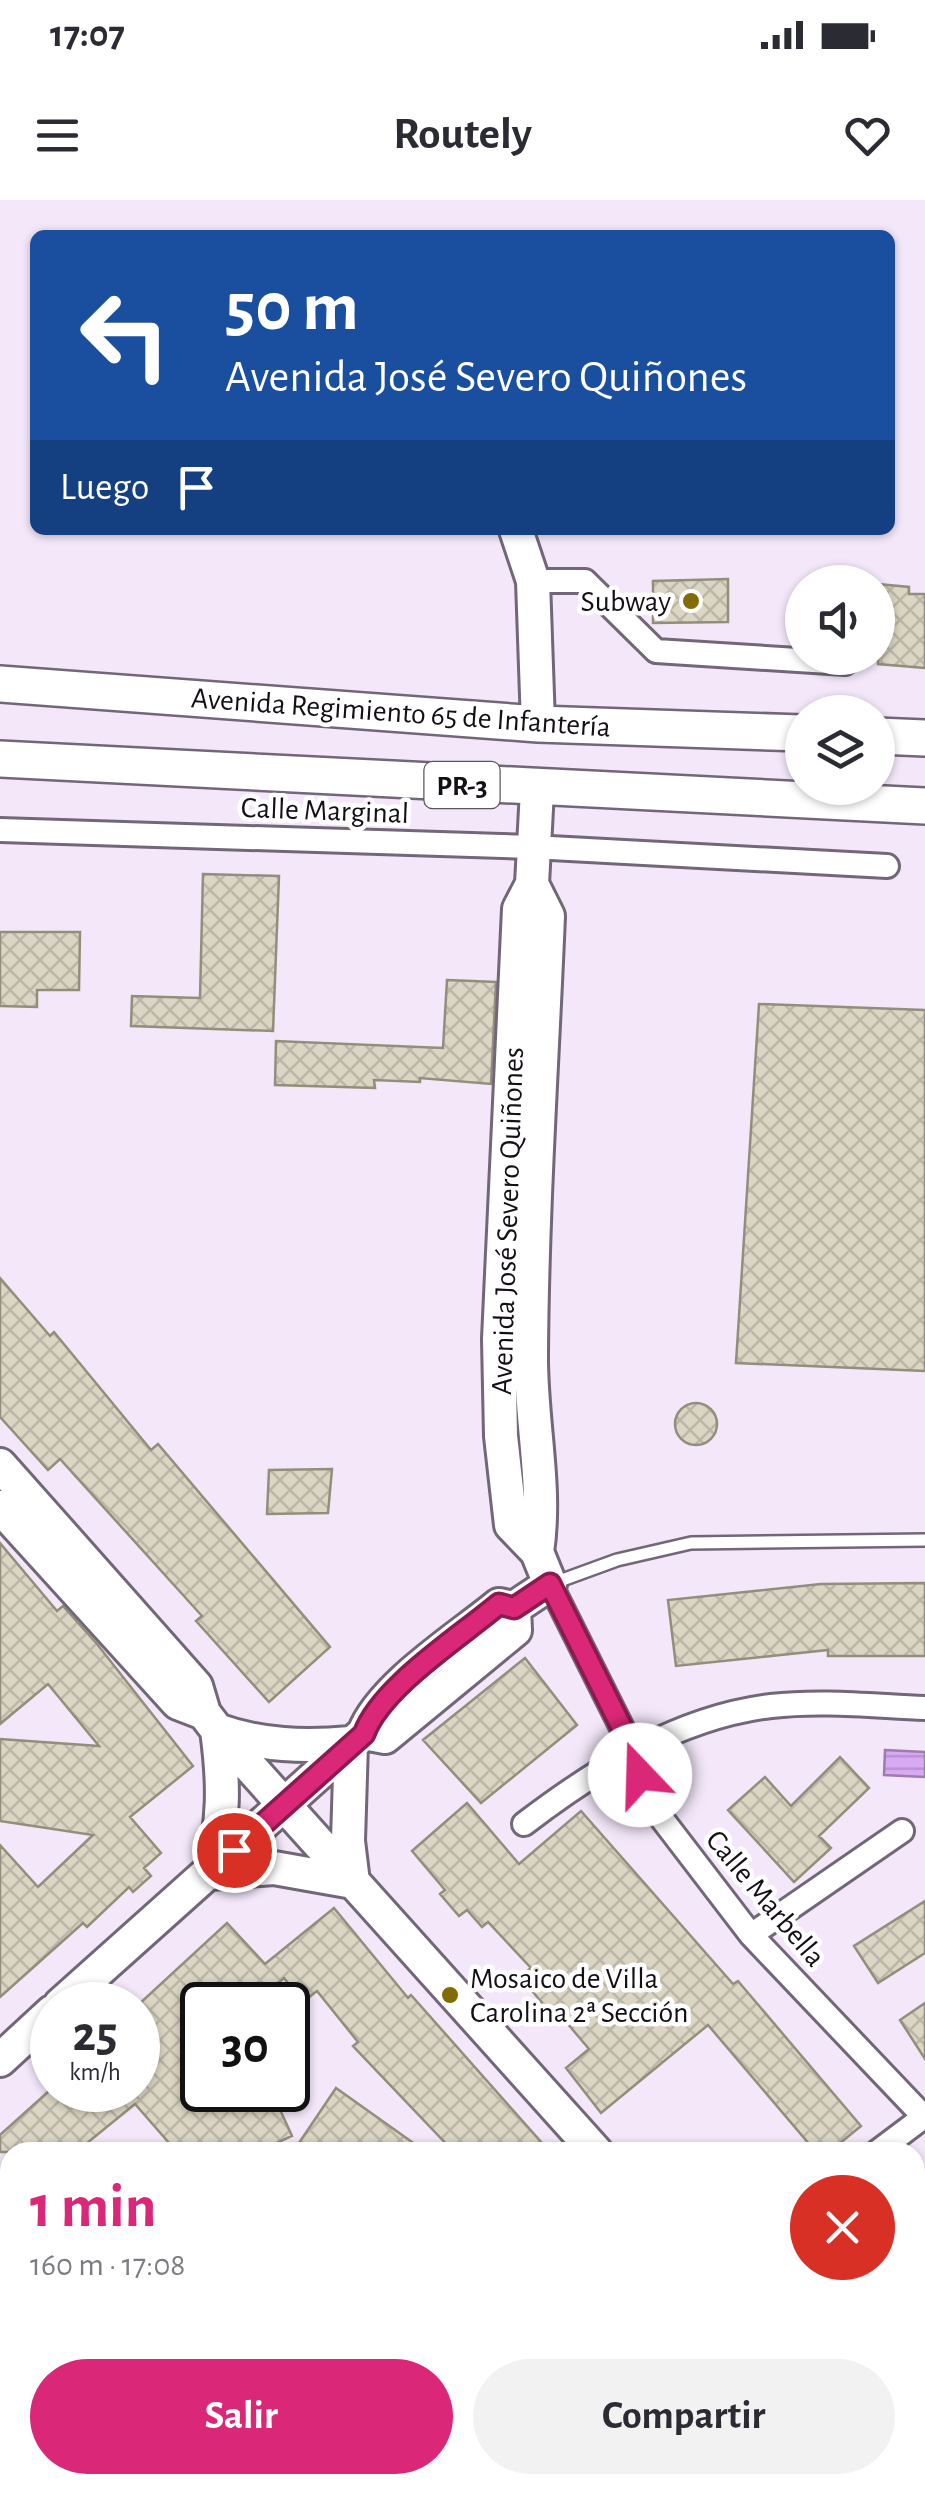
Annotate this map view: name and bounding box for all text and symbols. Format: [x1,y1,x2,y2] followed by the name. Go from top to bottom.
[50,16,125,54] text: 17:07
[30,108,85,163] icon: menu
[840,108,895,163] icon: heart
[393,112,532,157] text: Routely
[60,270,190,400] icon: left
[225,273,359,343] text: 50 m
[225,355,747,400] text: Avenida José Severo Quiñones
[169,460,224,515] icon: arrive
[60,469,149,507] text: Luego
[785,565,895,805] map controls
[785,565,895,675] button: sound
[581,587,671,617] place label: Subway
[680,590,702,612] marker: Subway
[190,683,612,743] street label: Avenida Regimiento 65 de Infantería
[785,695,895,805] button: layers
[424,762,500,808] road number: PR-3
[240,793,410,829] street label: Calle Marginal
[487,1047,529,1396] street label: Avenida José Severo Quiñones
[588,1723,692,1827] position arrow
[192,1808,277,1893] pin
[207,1823,262,1878] icon: arrive
[700,1825,831,1972] street label: Calle Marbella
[470,1964,688,2028] place label: Mosaico de Villa Carolina 2ª Sección
[180,1982,310,2112] speed limit sign: 30
[439,1984,461,2006] marker: Mosaico de Villa Carolina 2ª Sección
[72,2010,118,2060] text: 25
[69,2060,121,2085] text: km/h
[790,2175,895,2280] button: close
[30,2178,156,2238] text: 1 min
[30,2249,185,2281] text: 160 m · 17:08
[30,2359,453,2474] button: Salir
[473,2359,895,2474] button: Compartir

